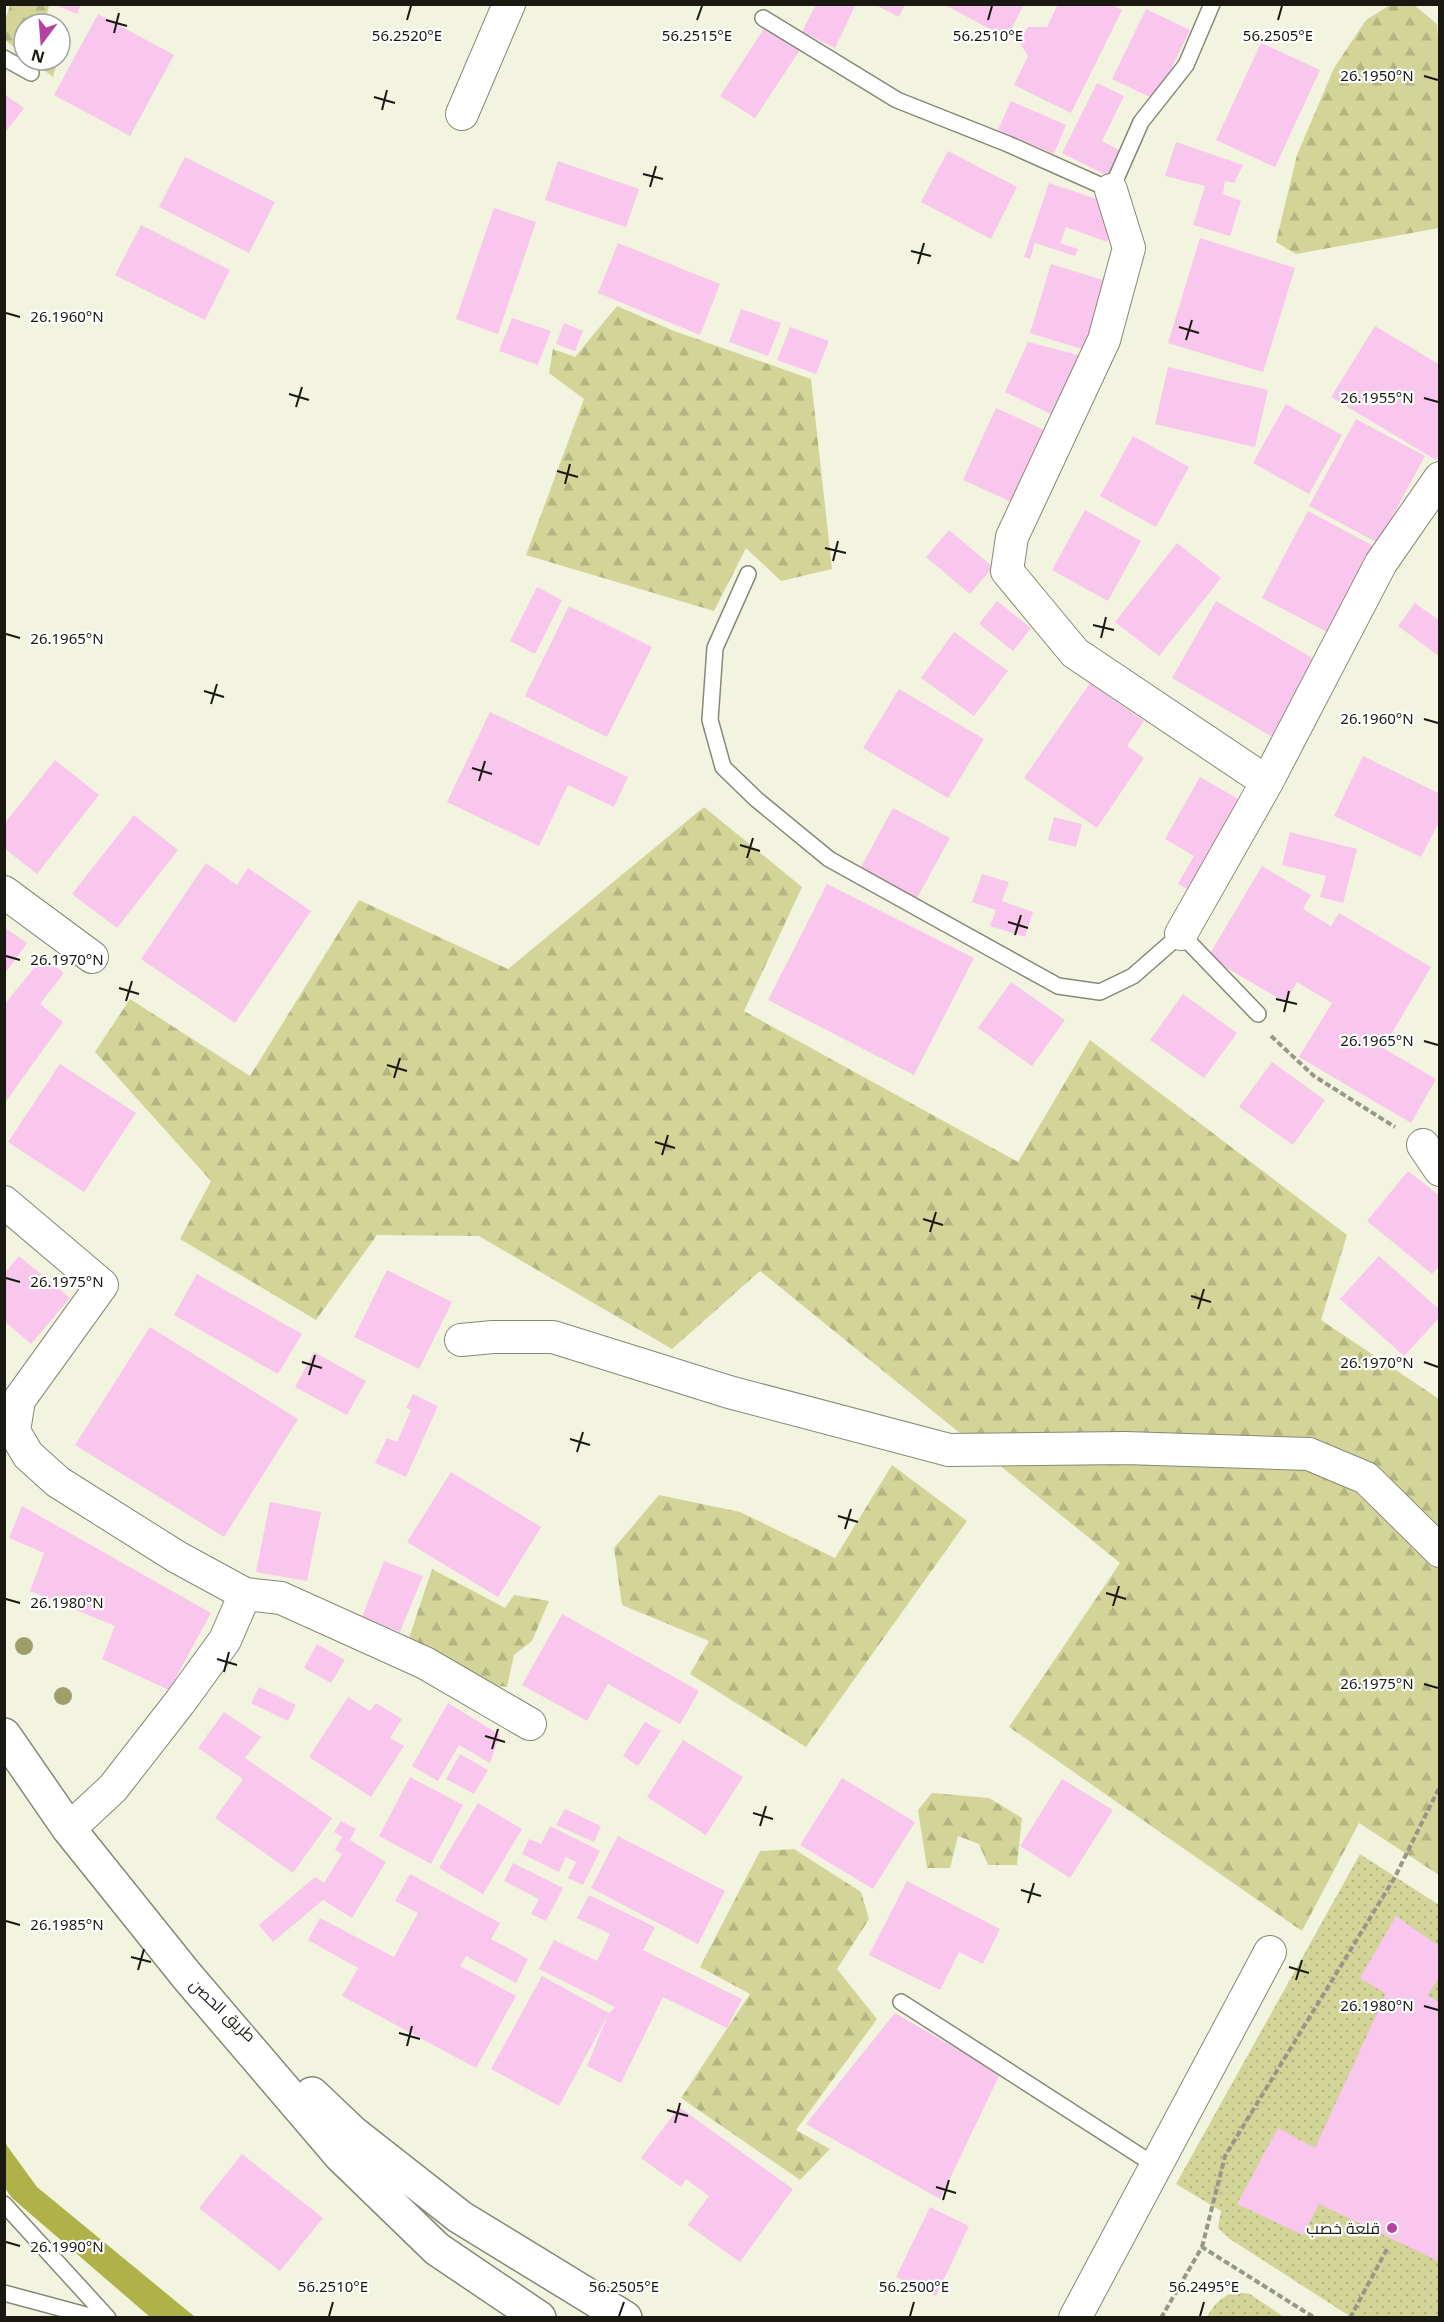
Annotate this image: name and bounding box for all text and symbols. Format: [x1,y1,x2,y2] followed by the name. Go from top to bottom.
[12,12,72,72] north arrow
[372,25,442,45] text: 56.2520°E
[662,25,732,45] text: 56.2515°E
[953,25,1023,45] text: 56.2510°E
[1243,25,1313,45] text: 56.2505°E
[29,44,47,69] text: N
[1340,65,1414,85] text: 26.1950°N
[30,306,104,326] text: 26.1960°N
[1340,387,1414,407] text: 26.1955°N
[30,628,104,648] text: 26.1965°N
[1340,708,1414,728] text: 26.1960°N
[30,949,104,969] text: 26.1970°N
[1340,1030,1414,1050] text: 26.1965°N
[30,1271,104,1291] text: 26.1975°N
[1340,1352,1414,1372] text: 26.1970°N
[30,1592,104,1612] text: 26.1980°N
[1340,1673,1414,1693] text: 26.1975°N
[30,1914,104,1934] text: 26.1985°N
[185,1974,261,2046] street label: طريق الحصن
[1340,1995,1414,2015] text: 26.1980°N
[1306,2217,1380,2239] place label: قلعة خصب
[1385,2221,1399,2235] marker: قلعة خصب
[30,2236,104,2256] text: 26.1990°N
[298,2276,368,2296] text: 56.2510°E
[589,2276,659,2296] text: 56.2505°E
[879,2276,949,2296] text: 56.2500°E
[1169,2276,1239,2296] text: 56.2495°E

